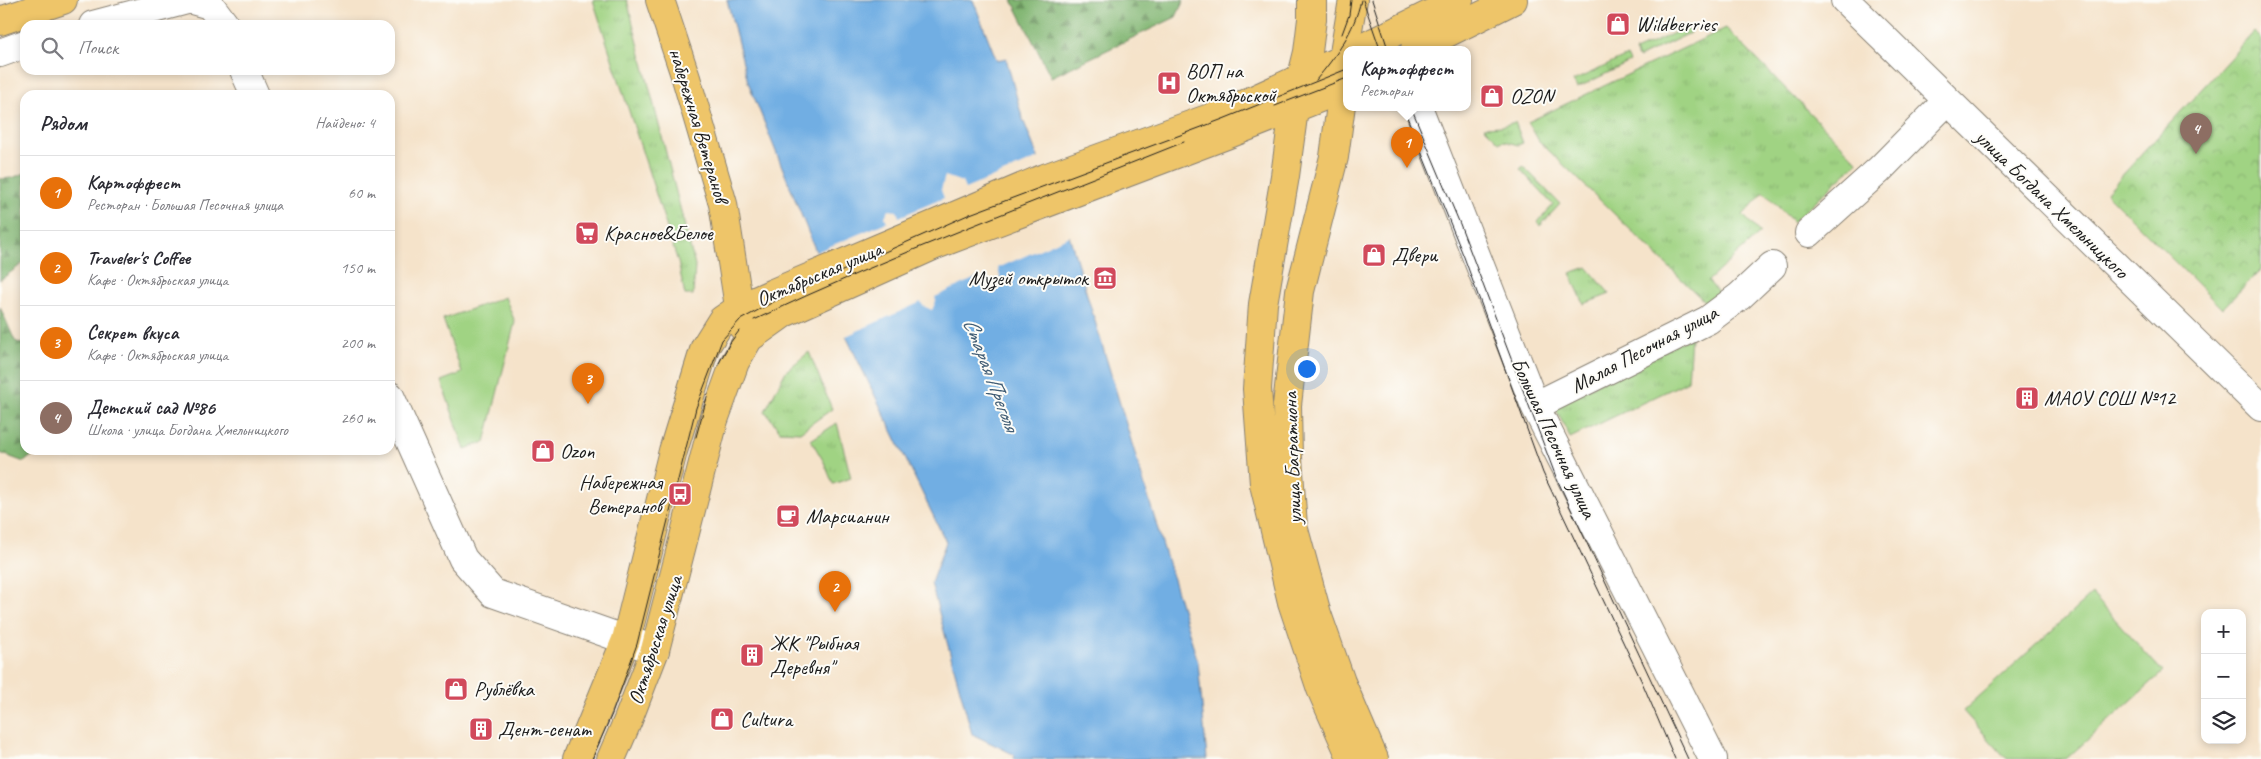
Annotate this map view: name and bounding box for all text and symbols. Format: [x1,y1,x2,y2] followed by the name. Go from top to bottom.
[1605,11,1631,37] shop icon: Wildberries
[1636,11,1718,37] place label: Wildberries
[20,20,395,75] search box
[38,34,66,62] icon: search
[78,36,118,60] text: Поиск
[663,45,736,210] street label: набережная Ветеранов
[1343,46,1471,111] popup
[1360,57,1454,81] text: Картоффест
[1186,58,1277,108] place label: ВОП на Октябрьской
[1156,70,1182,96] hospital icon: ВОП на Октябрьской
[1360,81,1413,101] text: Ресторан
[1479,83,1505,109] shop icon: OZON
[1510,83,1556,109] place label: OZON
[40,110,87,136] text: Рядом
[315,113,375,133] text: Найдено: 4
[2180,113,2212,154] pin: 4
[1968,123,2135,285] street label: улица Богдана Хмельницкого
[1391,127,1423,168] pin: 1
[87,171,180,195] text: Картоффест
[52,183,60,203] text: 1
[348,183,375,203] text: 60 m
[87,195,283,215] text: Ресторан · Большая Песочная улица
[574,220,600,246] supermarket icon: Красное&Белое
[604,220,714,246] place label: Красное&Белое
[752,235,888,312] street label: Октябрьская улица
[1361,242,1387,268] shop icon: Двери
[1392,242,1439,268] place label: Двери
[87,246,190,270] text: Traveler's Coffee
[52,258,60,278] text: 2
[341,258,375,278] text: 150 m
[969,265,1090,292] place label: Музей открыток
[1092,265,1118,291] museum icon: Музей открыток
[87,270,228,290] text: Кафе · Октябрьская улица
[1566,299,1723,399] street label: Малая Песочная улица
[957,314,1027,438] water label: Старая Преголя
[87,321,178,345] text: Секрет вкуса
[52,333,60,353] text: 3
[341,333,375,353] text: 200 m
[87,345,228,365] text: Кафе · Октябрьская улица
[1505,354,1603,524] street label: Большая Песочная улица
[1294,356,1320,382] your location
[572,363,604,404] pin: 3
[2014,385,2040,411] building icon: МАОУ СОШ №12
[2044,385,2177,411] place label: МАОУ СОШ №12
[1277,390,1307,526] street label: улица Багратиона
[87,396,215,420] text: Детский сад №86
[52,408,60,428] text: 4
[341,408,375,428] text: 260 m
[87,420,288,440] text: Школа · улица Богдана Хмельницкого
[530,438,556,464] shop icon: Ozon
[560,438,595,464] place label: Ozon
[579,469,667,519] place label: Набережная Ветеранов
[667,481,693,507] bus stop icon: Набережная Ветеранов
[775,503,801,529] cafe icon: Марсианин
[806,503,890,529] place label: Марсианин
[622,570,689,708] street label: Октябрьская улица
[819,571,851,612] pin: 2
[2201,609,2246,744] map controls
[2201,609,2246,654] button: +
[770,630,860,680] place label: ЖК "Рыбная Деревня"
[739,642,765,668] building icon: ЖК "Рыбная Деревня"
[2201,654,2246,699] button: −
[443,676,469,702] shop icon: Рублёвка
[474,676,536,702] place label: Рублёвка
[2201,699,2246,744] button: layers
[709,706,735,732] shop icon: Cultura
[740,706,795,732] place label: Cultura
[468,716,494,742] building icon: Дент-сенат
[498,716,592,742] place label: Дент-сенат

